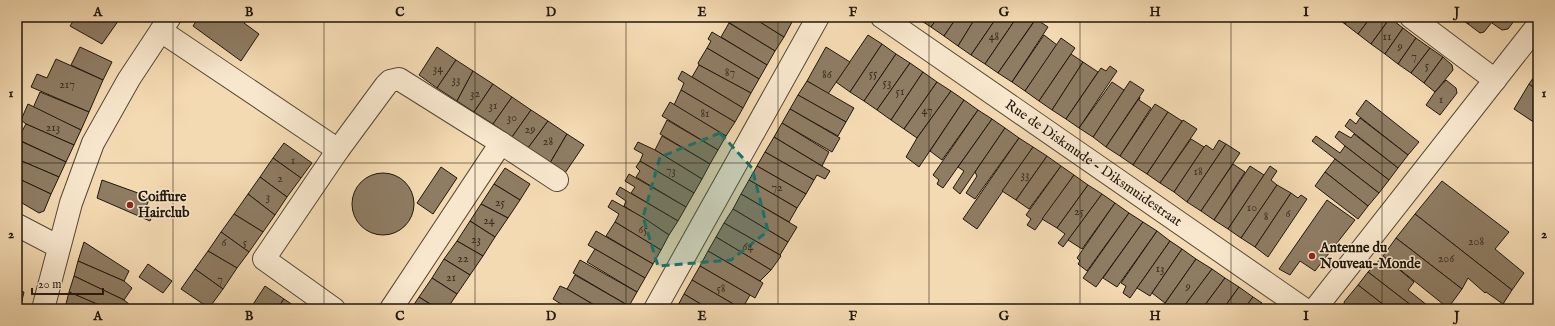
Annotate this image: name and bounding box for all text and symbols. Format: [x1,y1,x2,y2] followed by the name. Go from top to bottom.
[93,4,104,21] text: A
[245,4,254,21] text: B
[395,4,405,21] text: C
[546,4,557,21] text: D
[697,4,707,21] text: E
[849,4,858,21] text: F
[999,4,1010,21] text: G
[1149,4,1161,21] text: H
[1303,4,1309,21] text: I
[1452,4,1460,21] text: J
[989,29,1000,44] house number: 48
[1383,29,1391,44] house number: 11
[1396,39,1403,54] house number: 9
[1411,49,1417,64] house number: 7
[1425,58,1430,73] house number: 5
[433,61,443,76] house number: 34
[725,65,735,80] house number: 87
[869,66,878,81] house number: 55
[822,67,833,82] house number: 86
[452,72,460,87] house number: 33
[883,75,891,90] house number: 53
[59,77,75,92] house number: 217
[896,84,904,99] house number: 51
[9,85,14,102] text: 1
[1542,85,1547,102] text: 1
[470,86,480,101] house number: 32
[1439,92,1443,107] house number: 1
[1001,96,1185,231] street label: Rue de Diskmude - Diksmuidestraat
[489,98,497,113] house number: 31
[921,103,933,118] house number: 47
[700,106,710,121] house number: 81
[507,110,517,125] house number: 30
[46,120,60,135] house number: 213
[525,122,535,137] house number: 29
[543,134,553,149] house number: 28
[291,153,295,168] house number: 1
[666,163,676,178] house number: 73
[1193,164,1203,179] house number: 18
[1021,167,1029,182] house number: 33
[277,171,283,186] house number: 2
[771,180,783,195] house number: 72
[138,188,190,222] place label: Coiffure Hairclub
[266,189,270,204] house number: 3
[495,195,506,210] house number: 25
[125,200,135,210] marker: Coiffure Hairclub
[1247,200,1257,215] house number: 10
[1074,204,1085,219] house number: 25
[1285,206,1291,221] house number: 6
[1264,209,1269,224] house number: 8
[483,213,495,228] house number: 24
[638,222,648,237] house number: 65
[8,226,14,243] text: 2
[1541,226,1547,243] text: 2
[471,232,481,247] house number: 23
[1468,234,1484,249] house number: 208
[221,235,227,250] house number: 6
[243,235,248,250] house number: 5
[743,239,754,254] house number: 64
[1319,239,1421,273] place label: Antenne du Nouveau-Monde
[457,251,469,266] house number: 22
[1307,251,1317,261] marker: Antenne du Nouveau-Monde
[1438,251,1455,266] house number: 206
[1156,261,1164,276] house number: 13
[32,270,103,296] scale bar
[446,270,456,285] house number: 21
[217,272,223,287] house number: 7
[38,277,61,292] text: 20 m
[1184,279,1191,294] house number: 9
[716,281,726,296] house number: 58
[93,308,104,325] text: A
[245,308,254,325] text: B
[395,308,405,325] text: C
[546,308,557,325] text: D
[697,308,707,325] text: E
[849,308,858,325] text: F
[999,308,1010,325] text: G
[1149,308,1161,325] text: H
[1303,308,1309,325] text: I
[1452,308,1460,325] text: J

